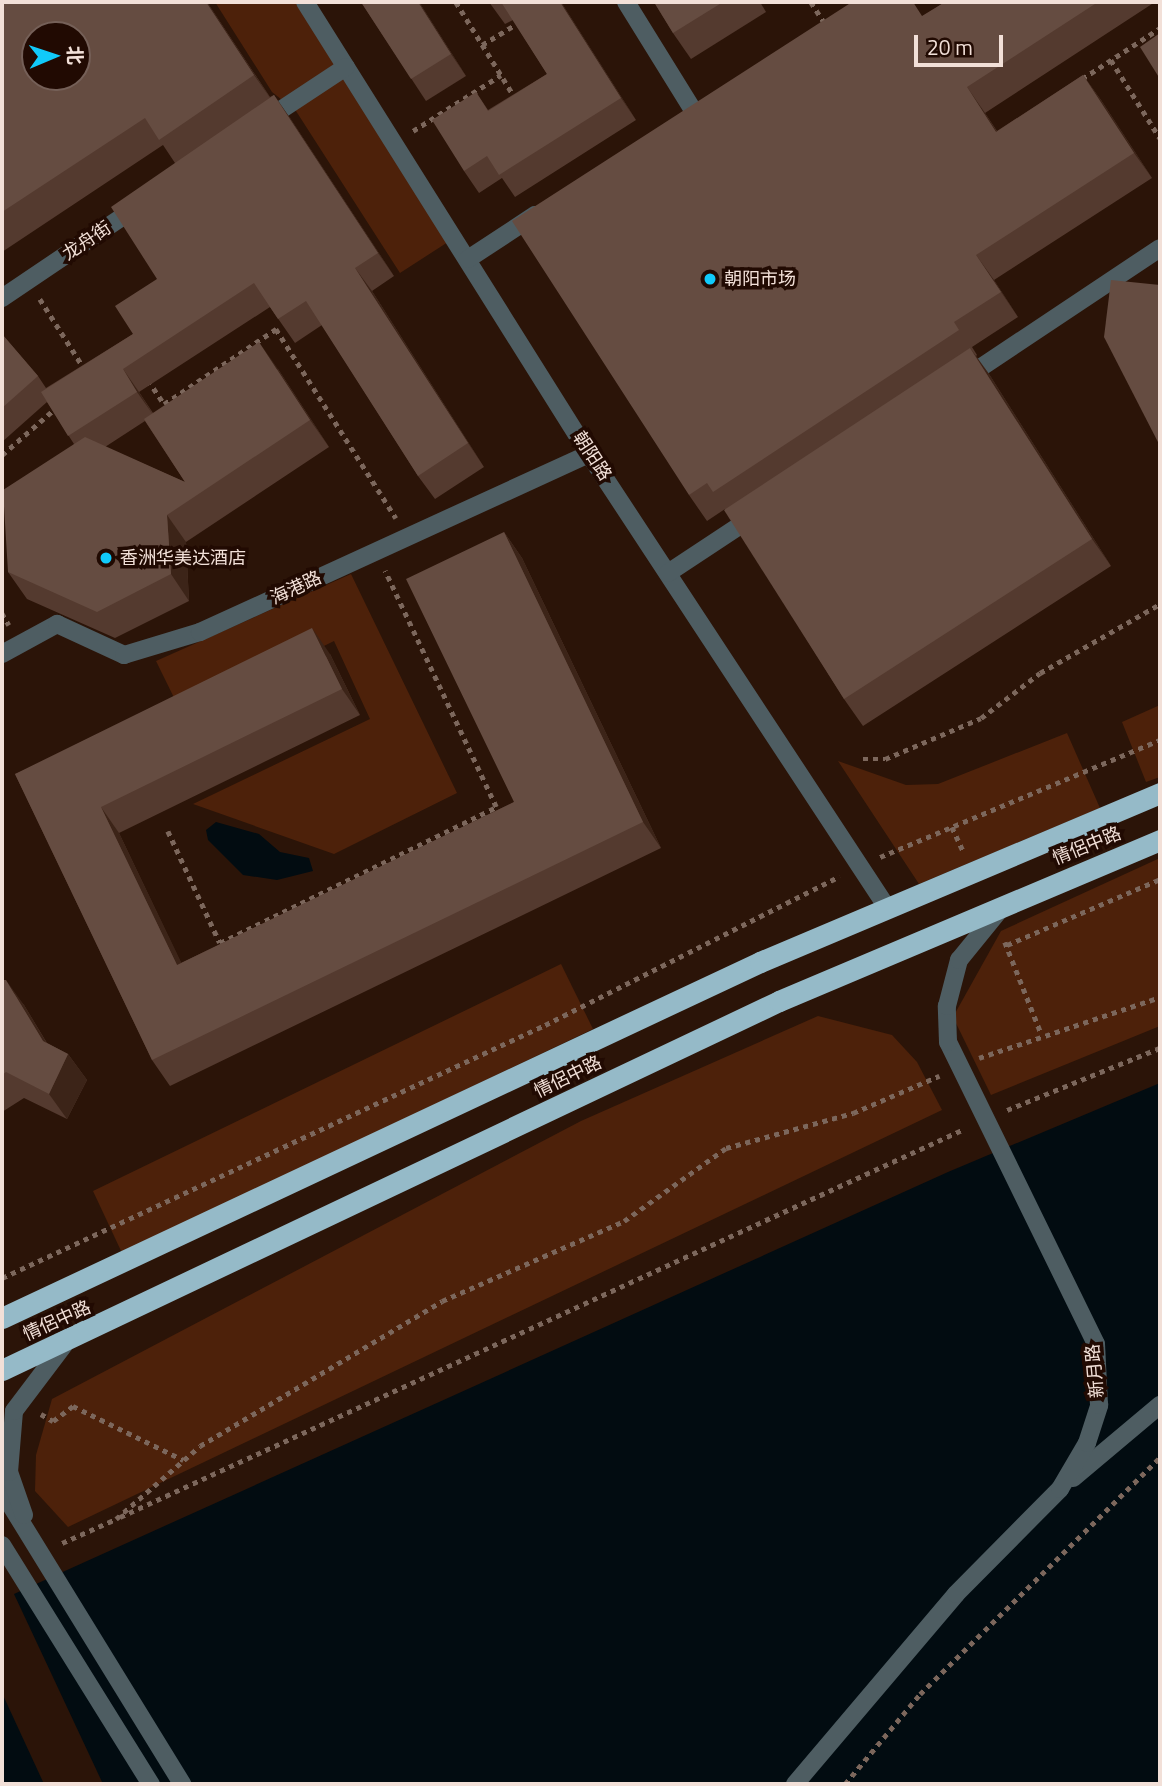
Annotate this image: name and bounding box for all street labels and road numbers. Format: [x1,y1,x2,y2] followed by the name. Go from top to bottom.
[59,217,115,265] street label: 龙舟街
[568,427,616,485] street label: 朝阳路
[267,567,325,609] street label: 海港路
[1050,823,1124,869] street label: 情侶中路
[531,1052,605,1102] street label: 情侶中路
[20,1296,94,1346] street label: 情侶中路
[1082,1343,1108,1399] street label: 新月路

